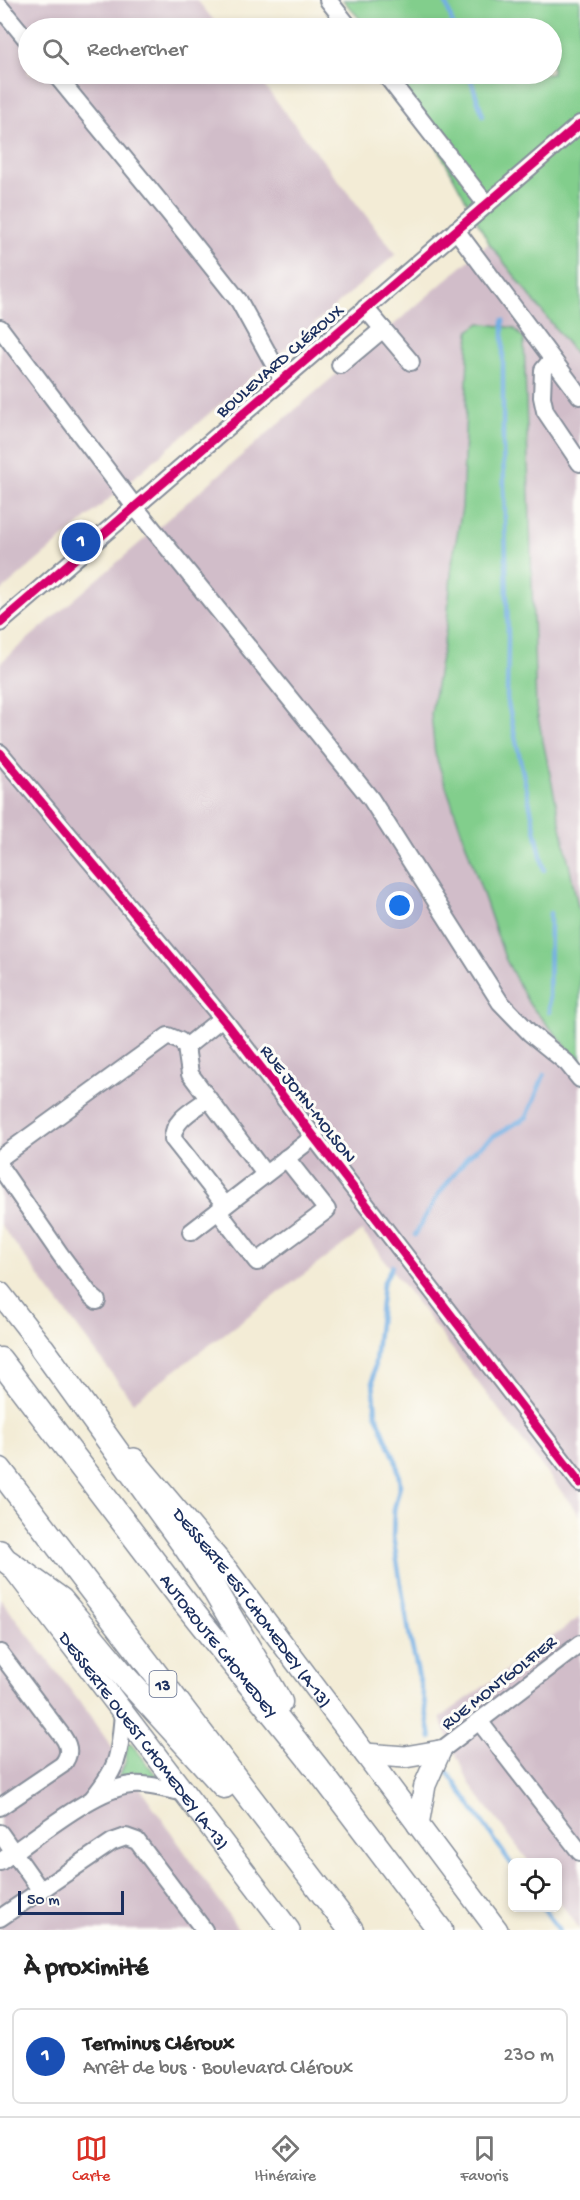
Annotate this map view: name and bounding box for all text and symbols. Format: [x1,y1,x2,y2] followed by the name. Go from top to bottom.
[18,18,562,84] search box
[39,35,72,68] icon: search
[87,38,187,64] text: Rechercher
[212,300,350,424] street label: BOULEVARD CLÉROUX
[62,520,100,564] pin: 1
[385,891,414,920] your location
[254,1041,360,1168] street label: RUE JOHN-MOLSON
[166,1504,335,1713] street label: DESSERTE EST CHOMEDEY (A-13)
[154,1571,281,1723] street label: AUTOROUTE CHOMEDEY
[52,1628,232,1855] street label: DESSERTE OUEST CHOMEDEY (A-13)
[438,1632,562,1735] street label: RUE MONTGOLFIER
[150,1671,176,1697] road number: 13
[508,1858,562,1912] map controls
[508,1858,562,1912] button: locate
[18,1888,124,1916] scale bar
[27,1892,60,1911] text: 50 m
[24,1954,148,1985] text: À proximité
[83,2032,234,2058] text: Terminus Cléroux
[41,2045,50,2068] text: 1
[504,2045,554,2068] text: 230 m
[83,2058,353,2081] text: Arrêt de bus · Boulevard Cléroux
[72,2132,110,2187] tab: Carte
[254,2132,316,2187] tab: Itinéraire
[460,2132,508,2187] tab: Favoris

